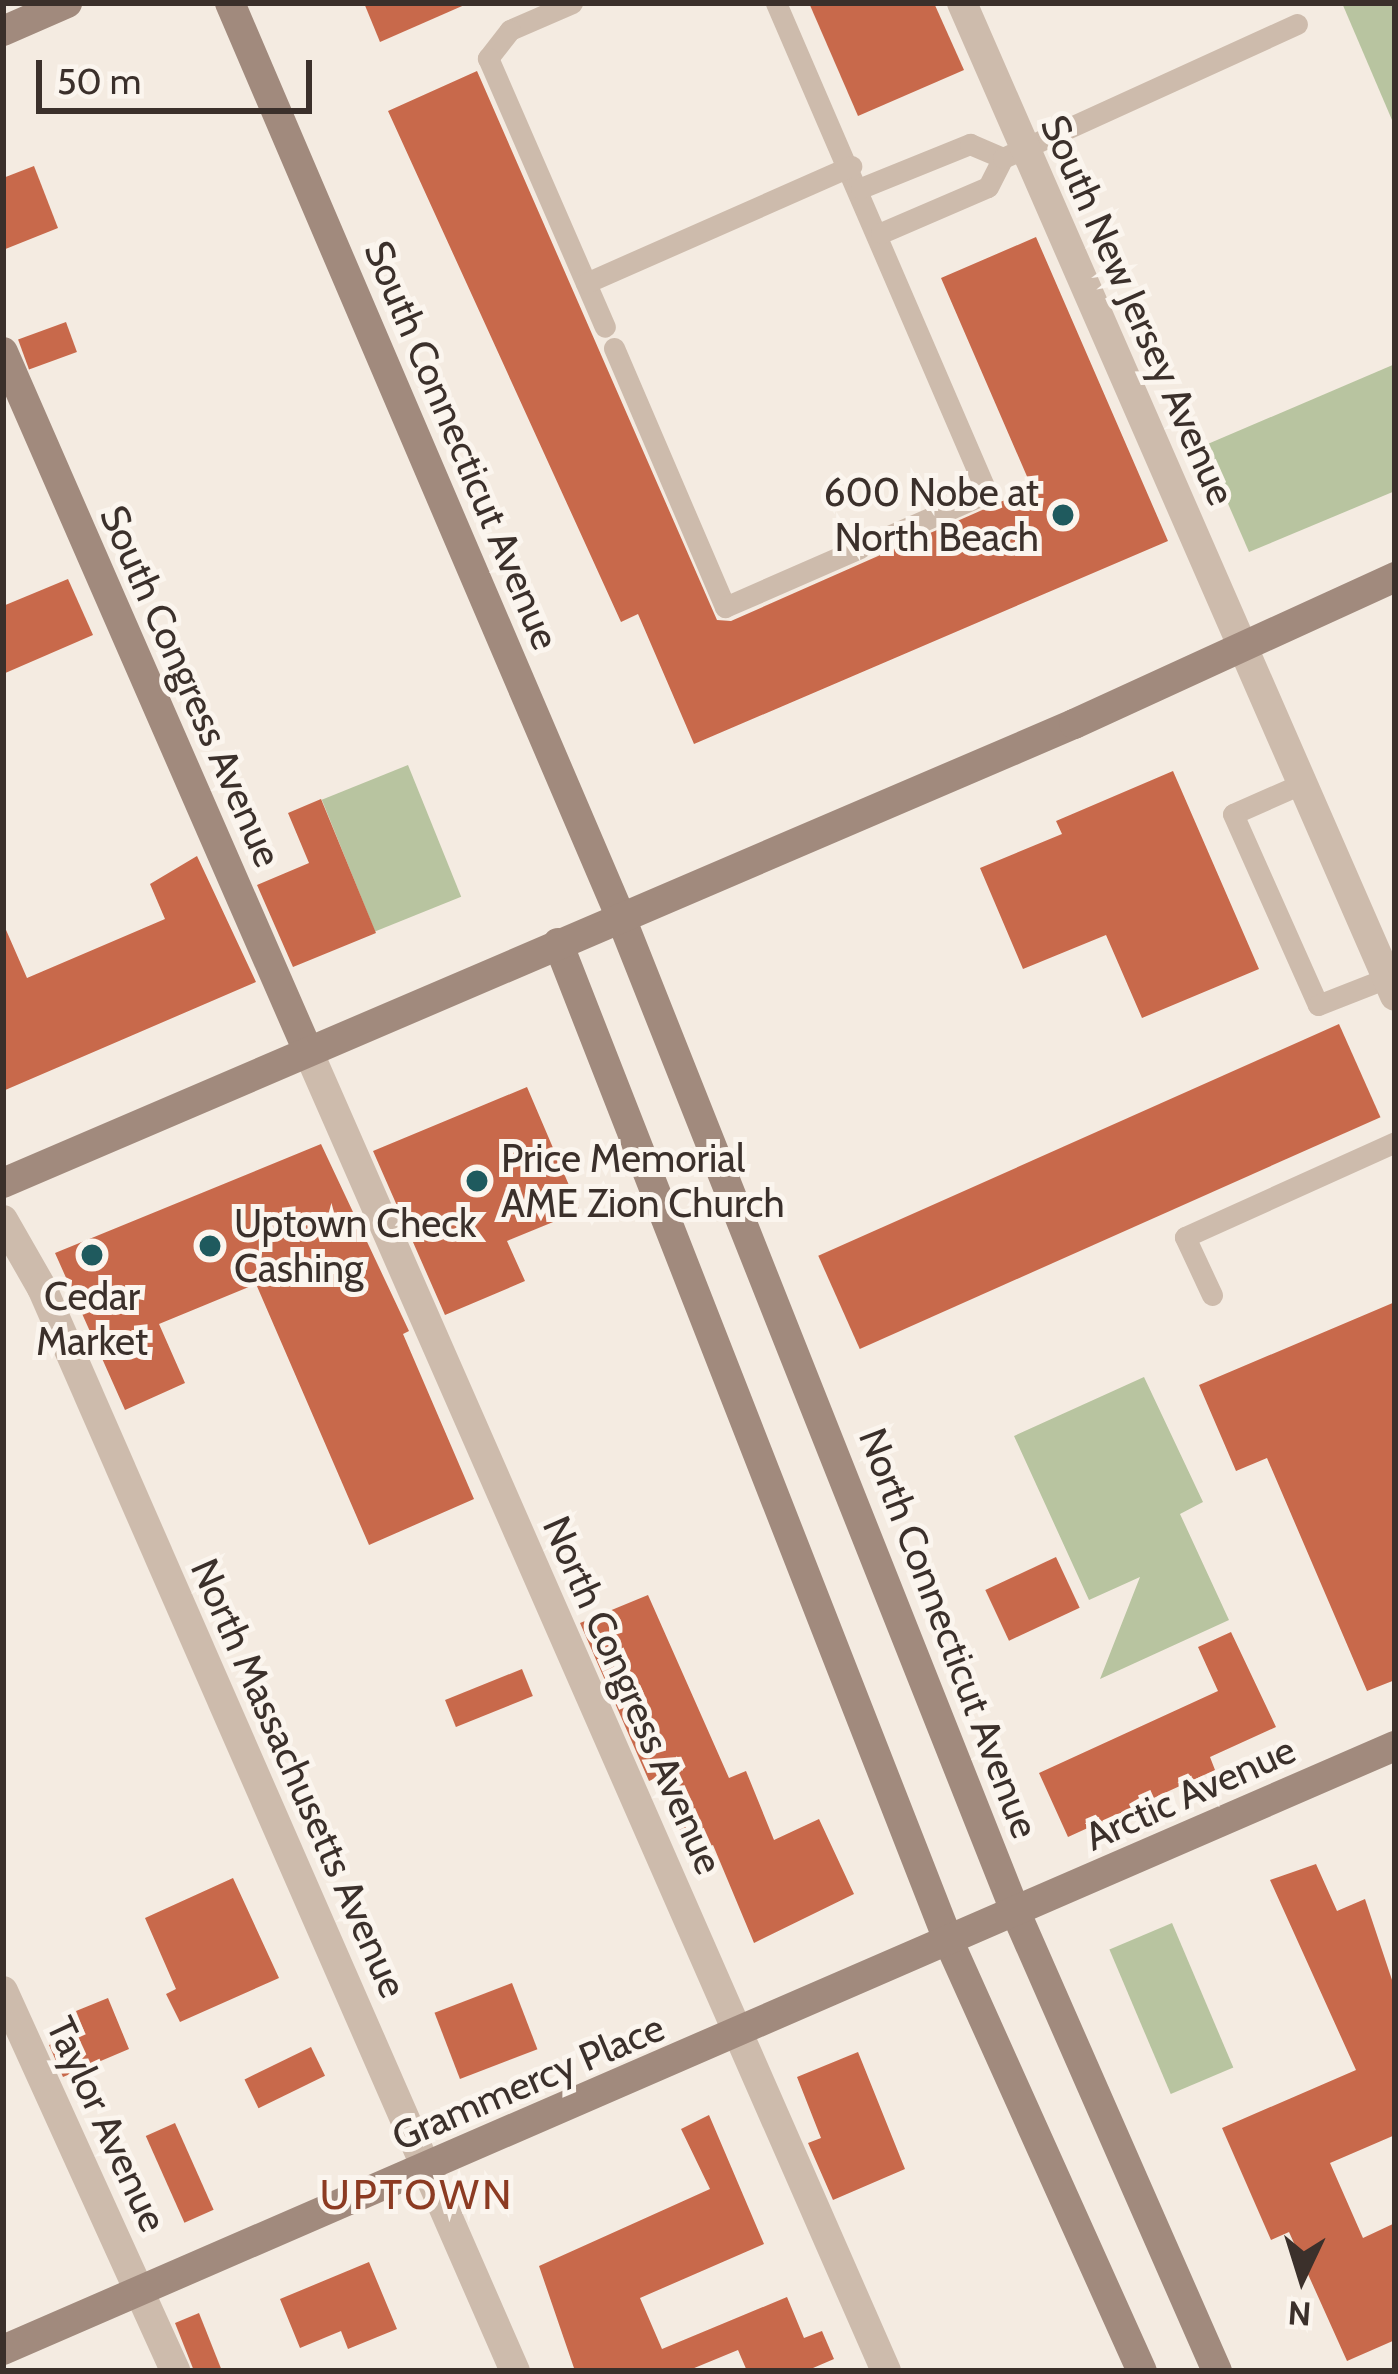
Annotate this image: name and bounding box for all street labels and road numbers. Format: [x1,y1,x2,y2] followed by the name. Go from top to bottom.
[1031,108,1245,512] street label: South New Jersey Avenue
[355,234,569,656] street label: South Connecticut Avenue
[90,498,292,874] street label: South Congress Avenue
[849,1422,1049,1844] street label: North Connecticut Avenue
[533,1509,733,1881] street label: North Congress Avenue
[181,1551,417,2005] street label: North Massachusetts Avenue
[1078,1726,1302,1860] street label: Arctic Avenue
[385,2004,671,2160] street label: Grammercy Place
[37,2009,177,2239] street label: Taylor Avenue

